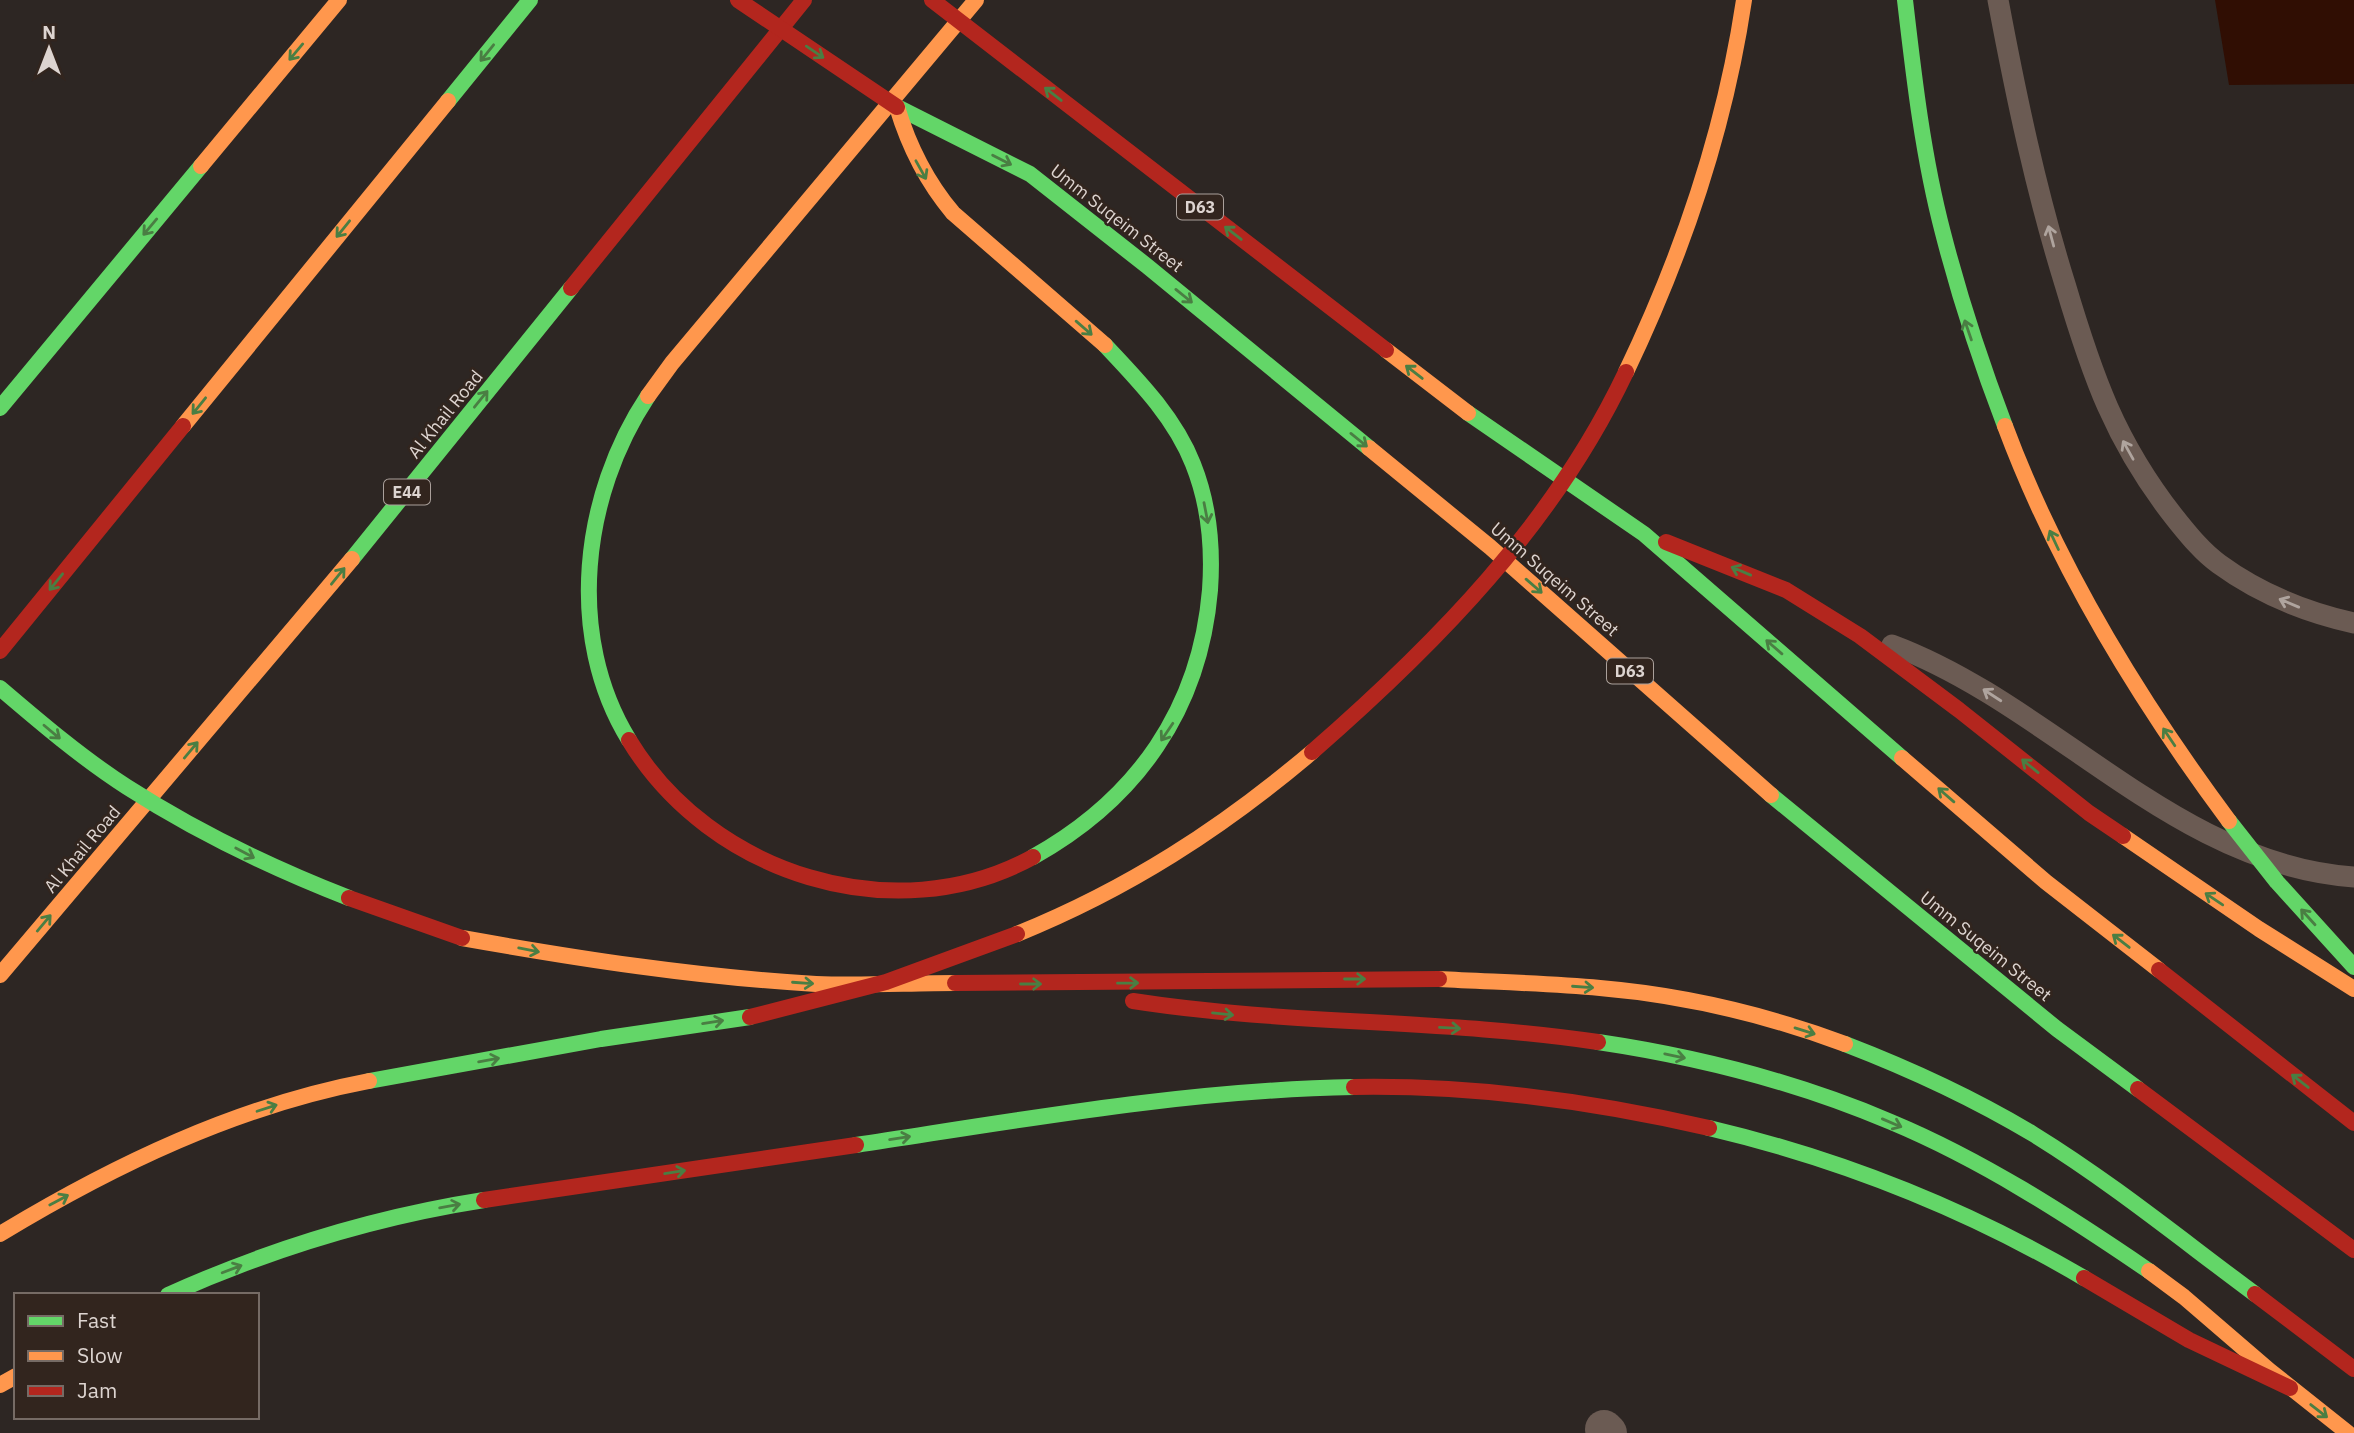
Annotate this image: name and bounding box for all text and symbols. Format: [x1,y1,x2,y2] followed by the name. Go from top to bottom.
[14,14,84,84] north arrow
[42,20,56,44] text: N
[288,43,303,61] one-way arrow
[479,43,494,62] one-way arrow
[805,44,824,59] one-way arrow
[1045,86,1063,101] one-way arrow
[991,153,1012,167] one-way arrow
[1046,159,1188,277] street label: Umm Suqeim Street
[914,160,928,180] one-way arrow
[1177,195,1223,220] road number: D63
[142,218,158,236] one-way arrow
[335,220,351,238] one-way arrow
[1225,225,1243,240] one-way arrow
[2044,225,2057,248] one-way arrow
[1174,288,1192,303] one-way arrow
[1961,319,1973,341] one-way arrow
[1074,320,1092,336] one-way arrow
[1405,364,1423,379] one-way arrow
[402,365,488,463] street label: Al Khail Road
[474,391,489,409] one-way arrow
[192,396,207,414] one-way arrow
[1350,432,1368,448] one-way arrow
[2121,440,2135,460] one-way arrow
[384,480,430,505] road number: E44
[1199,501,1213,524] one-way arrow
[1486,517,1624,641] street label: Umm Suqeim Street
[2047,530,2061,551] one-way arrow
[1731,563,1752,576] one-way arrow
[331,568,346,586] one-way arrow
[48,573,63,591] one-way arrow
[1525,578,1543,594] one-way arrow
[2279,596,2300,609] one-way arrow
[1765,639,1783,655] one-way arrow
[1607,658,1653,684] road number: D63
[1982,687,2002,701] one-way arrow
[1160,722,1174,741] one-way arrow
[43,724,61,740] one-way arrow
[2162,728,2176,747] one-way arrow
[183,741,199,759] one-way arrow
[2021,759,2039,774] one-way arrow
[1937,787,1955,803] one-way arrow
[39,801,125,897] street label: Al Khail Road
[234,846,254,860] one-way arrow
[1916,886,2056,1006] street label: Umm Suqeim Street
[2205,892,2224,906] one-way arrow
[2300,908,2316,926] one-way arrow
[36,915,52,933] one-way arrow
[2112,933,2131,948] one-way arrow
[517,944,540,957] one-way arrow
[1344,972,1367,986] one-way arrow
[1116,976,1139,990] one-way arrow
[791,977,814,990] one-way arrow
[1019,977,1042,991] one-way arrow
[1571,981,1593,994] one-way arrow
[1211,1007,1234,1020] one-way arrow
[701,1015,724,1028] one-way arrow
[1438,1022,1461,1035] one-way arrow
[1794,1026,1816,1039] one-way arrow
[1664,1050,1686,1063] one-way arrow
[477,1053,500,1066] one-way arrow
[2292,1073,2310,1088] one-way arrow
[255,1101,277,1113] one-way arrow
[1881,1118,1902,1131] one-way arrow
[888,1132,911,1145] one-way arrow
[663,1165,686,1178] one-way arrow
[48,1192,69,1206] one-way arrow
[438,1199,461,1212] one-way arrow
[220,1262,242,1274] one-way arrow
[14,1293,259,1419] legend
[77,1306,117,1334] text: Fast
[77,1341,123,1369] text: Slow
[77,1376,117,1404] text: Jam
[2309,1403,2328,1418] one-way arrow

